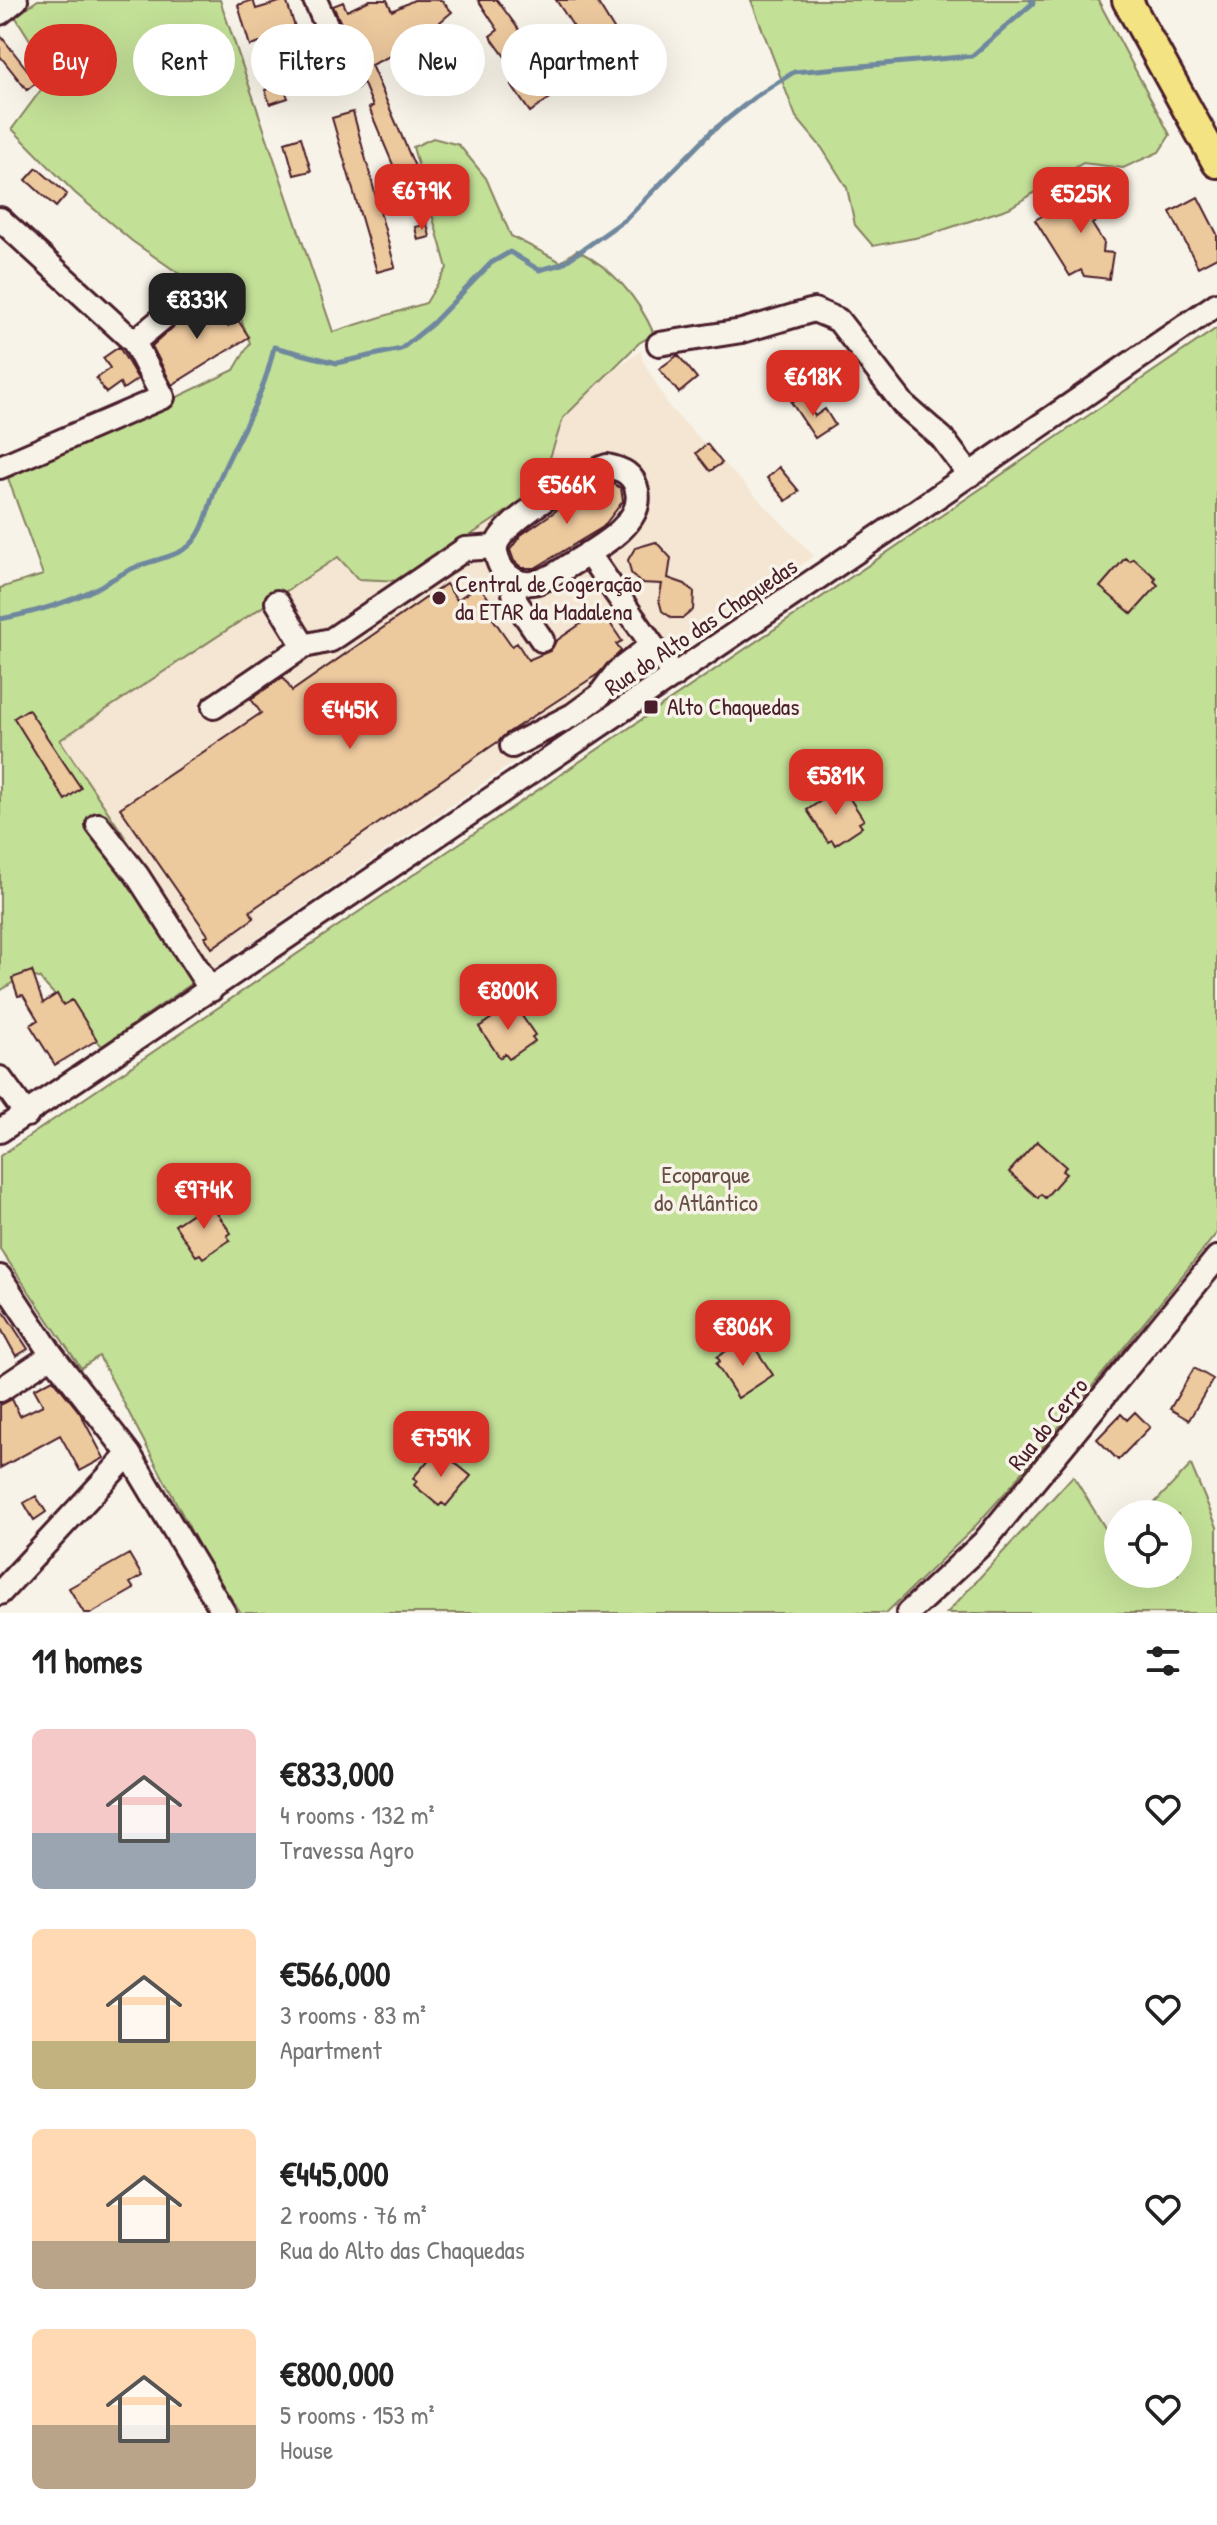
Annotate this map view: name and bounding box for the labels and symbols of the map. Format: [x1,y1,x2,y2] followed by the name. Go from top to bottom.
[366,164,478,232] pin: €679K
[1025,167,1137,235] pin: €525K
[141,273,253,341] pin: €833K
[757,350,869,418] pin: €618K
[511,458,623,526] pin: €566K
[598,550,803,703] street label: Rua do Alto das Chaquedas
[455,567,642,627] place label: Central de Cogeração da ETAR da Madalena
[430,589,448,607] marker: Central de Cogeração da ETAR da Madalena
[294,683,406,751] pin: €445K
[667,690,799,722] place label: Alto Chaquedas
[642,698,660,716] marker: Alto Chaquedas
[780,749,892,817] pin: €581K
[452,964,564,1032] pin: €800K
[654,1158,758,1218] park label: Ecoparque do Atlântico
[148,1163,260,1231] pin: €974K
[687,1300,799,1368] pin: €806K
[1000,1370,1095,1477] street label: Rua do Cerro
[385,1411,497,1479] pin: €759K

